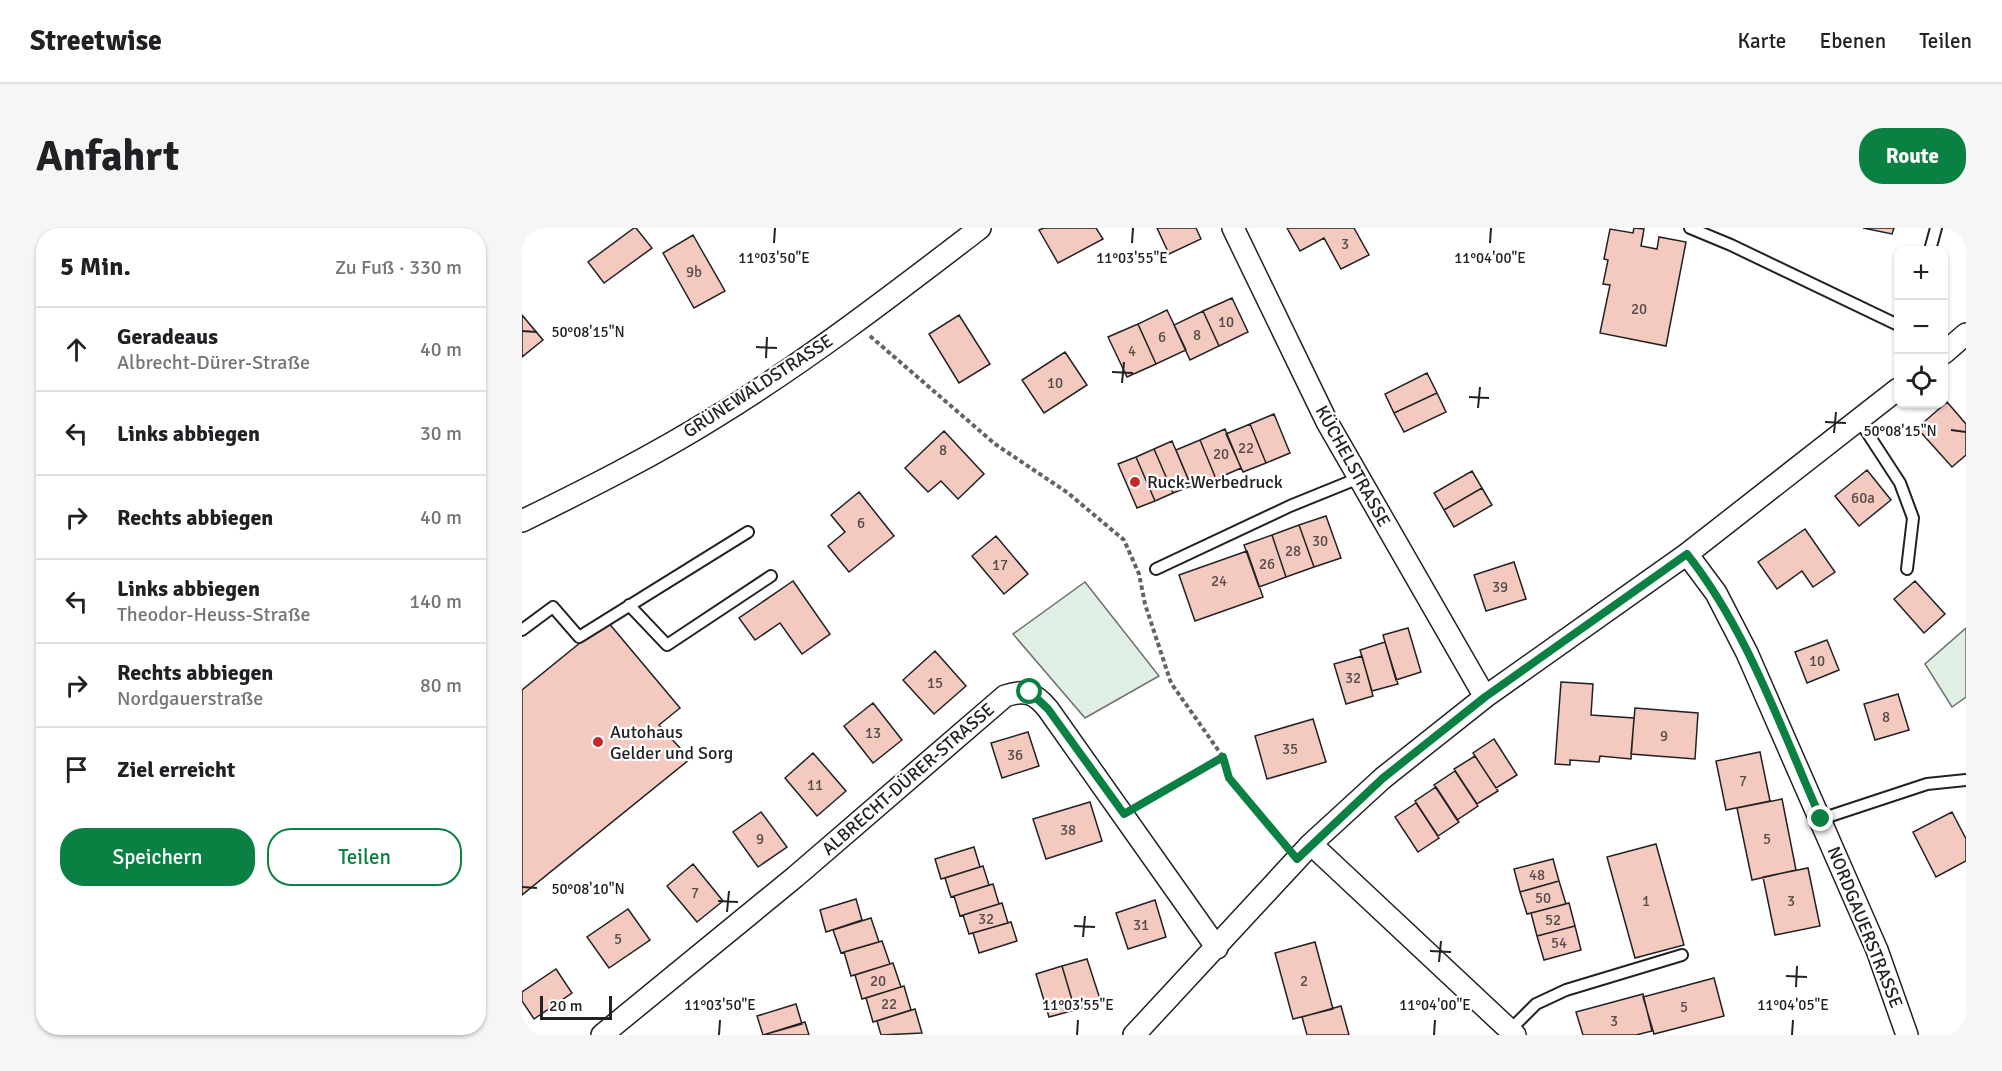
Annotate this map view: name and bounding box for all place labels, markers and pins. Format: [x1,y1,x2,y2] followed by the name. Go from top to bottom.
[1147,471,1283,493] place label: Ruck-Werbedruck
[1128,475,1142,489] marker: Ruck-Werbedruck
[610,721,733,764] place label: Autohaus Gelder und Sorg
[591,735,605,749] marker: Autohaus Gelder und Sorg

